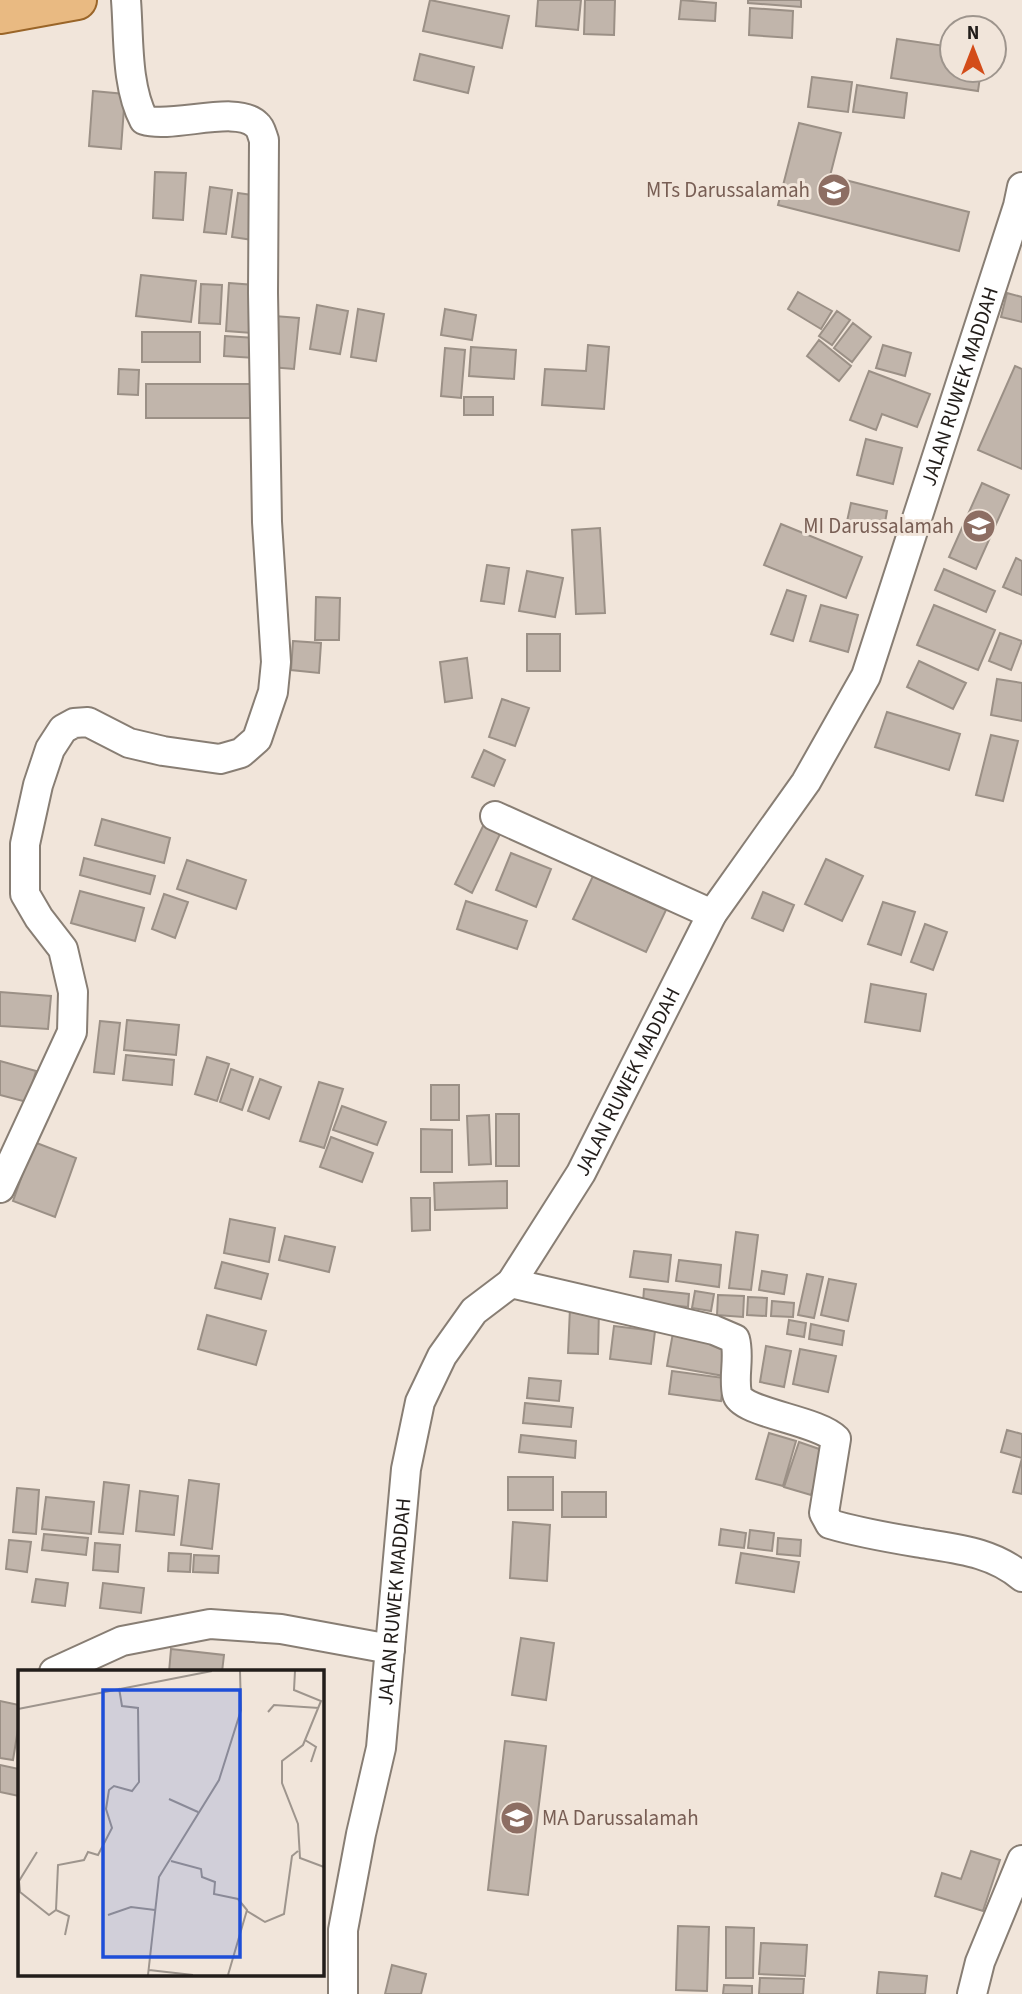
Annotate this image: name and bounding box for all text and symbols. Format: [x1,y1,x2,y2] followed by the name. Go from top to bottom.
[938,14,1008,84] north arrow
[967,20,979,47] text: N
[815,171,853,209] school or university icon: MTs Darussalamah
[646,175,810,205] place label: MTs Darussalamah
[913,283,1006,490] street label: JALAN RUWEK MADDAH
[960,507,998,545] school or university icon: MI Darussalamah
[803,511,954,541] place label: MI Darussalamah
[567,982,688,1181] street label: JALAN RUWEK MADDAH
[370,1497,418,1706] street label: JALAN RUWEK MADDAH
[18,1670,324,1976] inset map
[498,1799,536,1837] school or university icon: MA Darussalamah
[542,1803,699,1833] place label: MA Darussalamah

